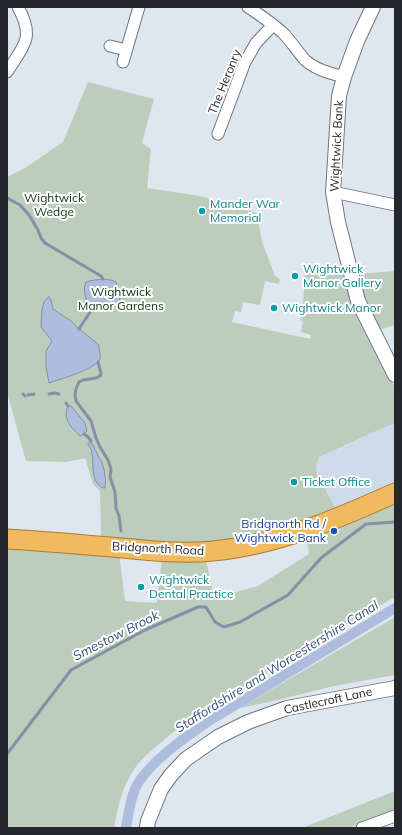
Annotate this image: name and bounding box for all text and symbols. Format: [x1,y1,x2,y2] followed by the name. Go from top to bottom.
[205,47,245,117] street label: The Heronry
[327,100,347,192] street label: Wightwick Bank
[24,191,84,219] park label: Wightwick Wedge
[210,197,280,225] place label: Mander War Memorial
[197,206,207,216] marker: Mander War Memorial
[303,262,381,290] place label: Wightwick Manor Gallery
[290,271,300,281] marker: Wightwick Manor Gallery
[78,285,164,313] park label: Wightwick Manor Gardens
[282,301,381,315] place label: Wightwick Manor
[269,303,279,313] marker: Wightwick Manor
[302,475,370,489] place label: Ticket Office
[289,477,299,487] marker: Ticket Office
[234,517,326,545] place label: Bridgnorth Rd / Wightwick Bank
[329,526,339,536] marker: Bridgnorth Rd / Wightwick Bank
[112,539,204,559] street label: Bridgnorth Road
[149,573,233,601] place label: Wightwick Dental Practice
[136,582,146,592] marker: Wightwick Dental Practice
[173,598,381,736] water label: Staffordshire and Worcestershire Canal
[70,608,162,664] water label: Smestow Brook
[282,685,374,717] street label: Castlecroft Lane

